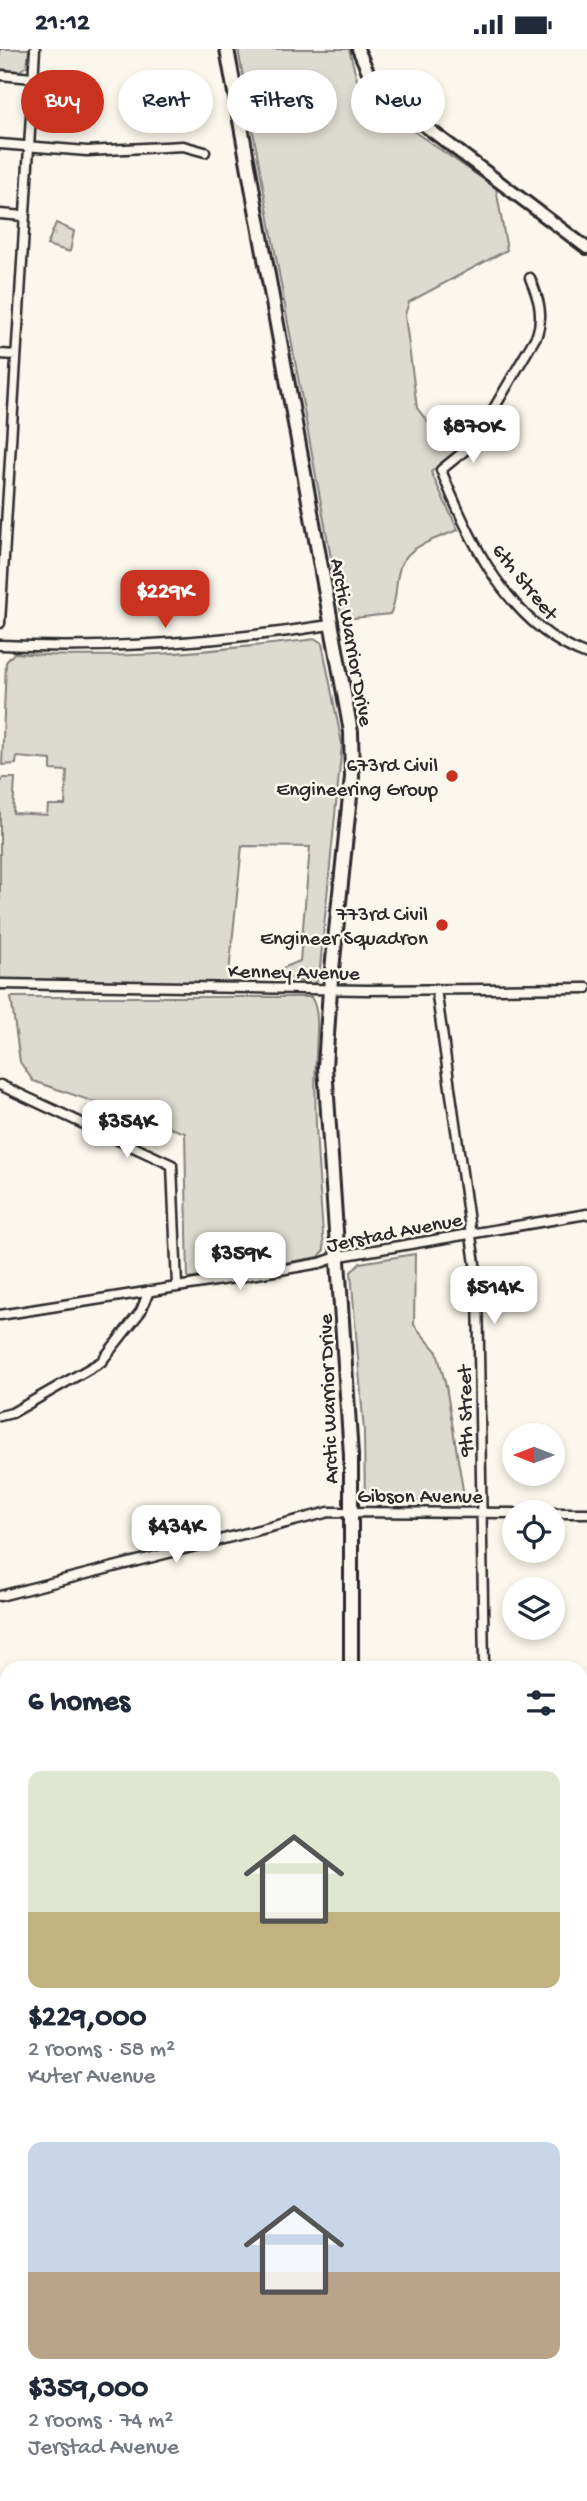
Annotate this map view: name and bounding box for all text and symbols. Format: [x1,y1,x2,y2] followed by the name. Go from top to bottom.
[35,9,90,40] text: 21:12
[21,70,104,133] chip: Buy
[118,70,213,133] chip: Rent
[227,70,337,133] chip: Filters
[351,70,445,133] chip: New
[424,405,522,465] pin: $870K
[443,414,503,441] text: $870K
[485,540,563,628] street label: 6th Street
[322,557,377,730] street label: Arctic Warrior Drive
[116,571,214,630] pin: $229K
[136,579,194,606] text: $229K
[276,755,439,804] place label: 673rd Civil Engineering Group
[444,768,460,784] marker: 673rd Civil Engineering Group
[260,904,428,953] place label: 773rd Civil Engineer Squadron
[434,917,450,933] marker: 773rd Civil Engineer Squadron
[228,961,361,988] street label: Kenney Avenue
[78,1101,176,1160] pin: $354K
[98,1109,156,1136] text: $354K
[325,1209,466,1260] street label: Jerstad Avenue
[191,1233,289,1292] pin: $359K
[211,1241,269,1268] text: $359K
[445,1267,543,1326] pin: $514K
[466,1275,522,1302] text: $514K
[315,1312,346,1484] street label: Arctic Warrior Drive
[454,1363,481,1458] street label: 9th Street
[502,1423,565,1486] north arrow
[502,1423,565,1640] map controls
[357,1486,484,1511] street label: Gibson Avenue
[502,1500,565,1563] button: locate
[127,1505,225,1565] pin: $434K
[148,1514,204,1541] text: $434K
[502,1577,565,1640] button: layers
[522,1684,560,1722] icon: filters
[28,1686,130,1721] text: 6 homes
[231,1816,357,1942] icon: home
[28,2002,146,2037] text: $229,000
[28,2037,175,2064] text: 2 rooms · 58 m²
[28,2064,155,2091] text: Kuter Avenue
[231,2187,357,2313] icon: home
[28,2373,148,2408] text: $359,000
[28,2408,173,2435] text: 2 rooms · 74 m²
[28,2435,179,2462] text: Jerstad Avenue

